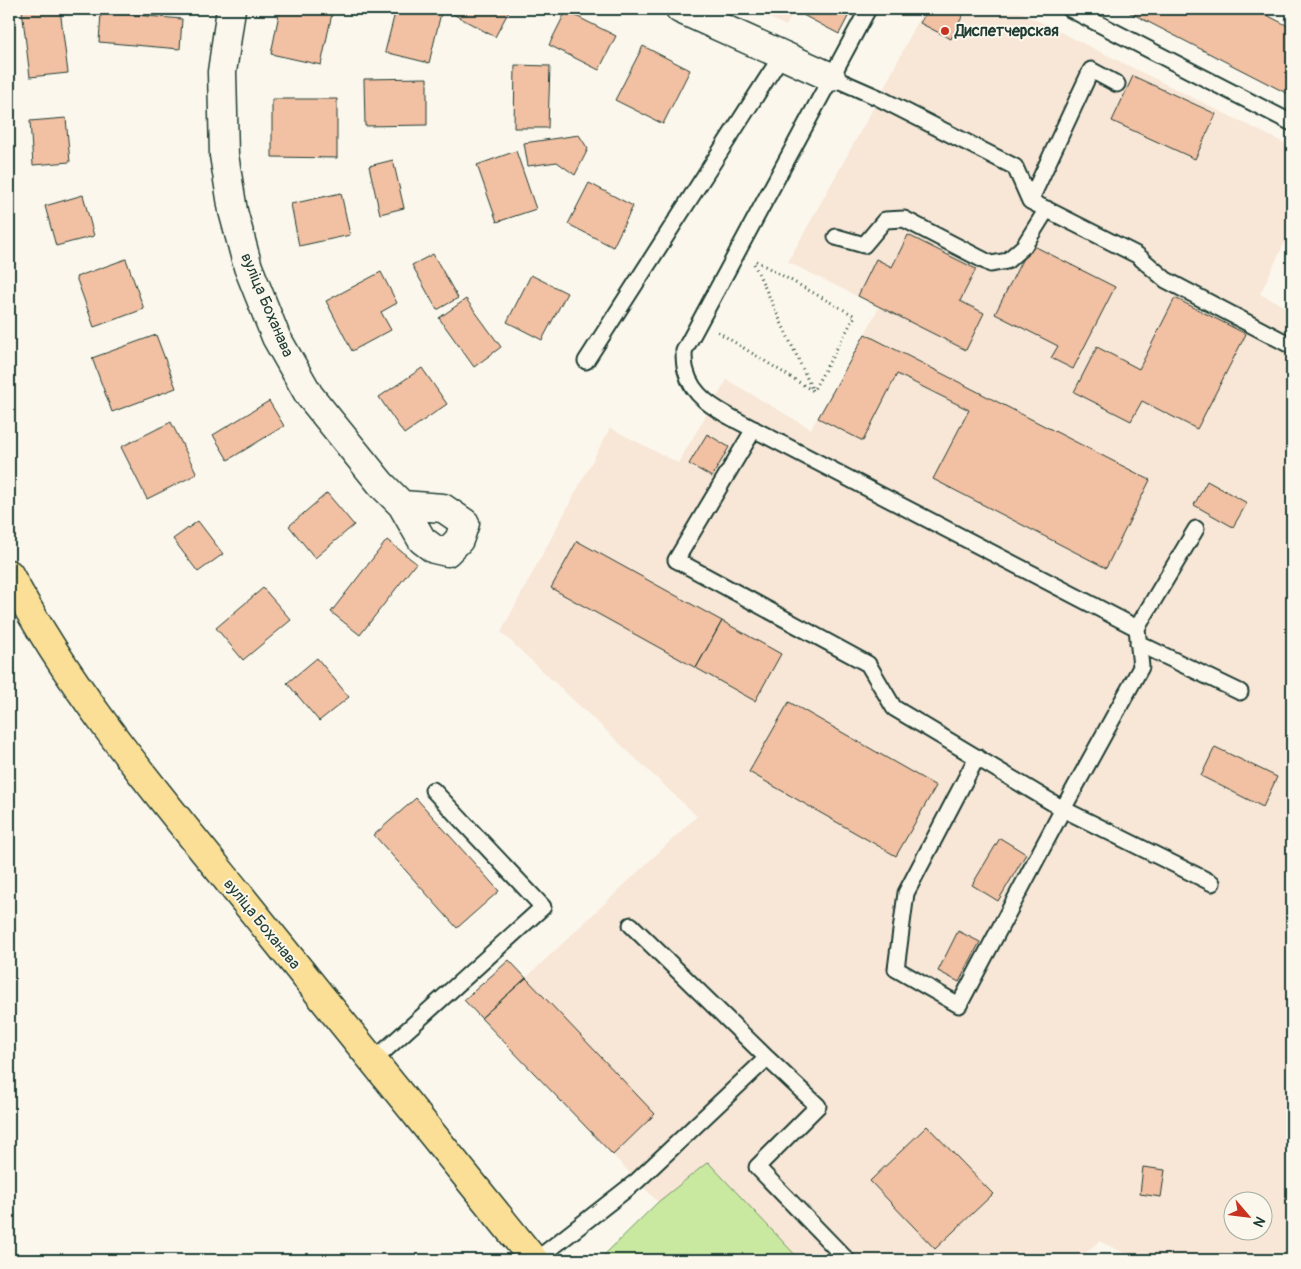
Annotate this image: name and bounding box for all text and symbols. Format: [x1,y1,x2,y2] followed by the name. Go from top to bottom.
[954,21,1059,41] place label: Диспетчерская
[939,25,951,37] marker: Диспетчерская
[236,250,298,360] street label: вуліца Боханава
[219,874,305,974] street label: вуліца Боханава
[1224,1192,1274,1242] north arrow
[1249,1214,1269,1230] text: N

